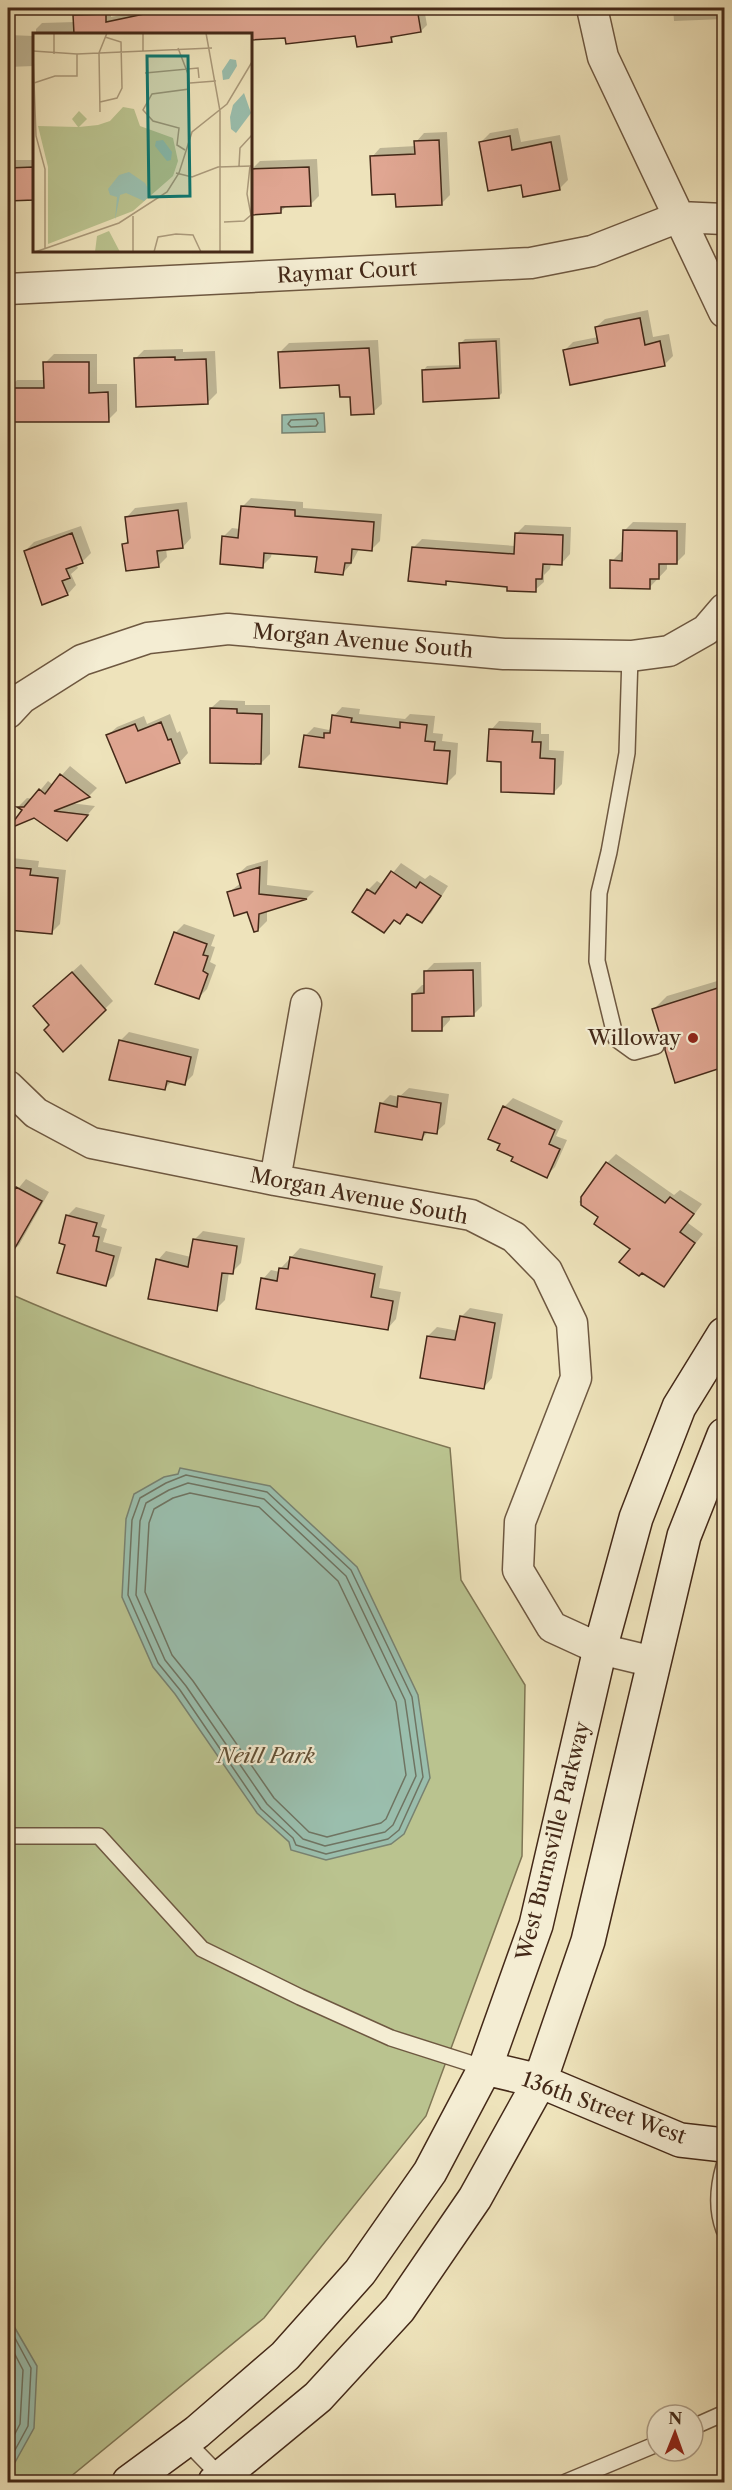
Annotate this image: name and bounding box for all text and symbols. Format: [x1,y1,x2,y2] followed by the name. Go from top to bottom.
[33,33,252,252] inset map
[276,255,418,288] street label: Raymar Court
[252,618,474,663] street label: Morgan Avenue South
[587,1025,681,1050] place label: Willoway
[686,1031,700,1045] marker: Willoway
[248,1162,470,1229] street label: Morgan Avenue South
[510,1719,594,1964] street label: West Burnsville Parkway
[215,1743,315,1768] park label: Neill Park
[519,2066,690,2149] street label: 136th Street West
[645,2403,705,2463] north arrow
[668,2408,682,2428] text: N

